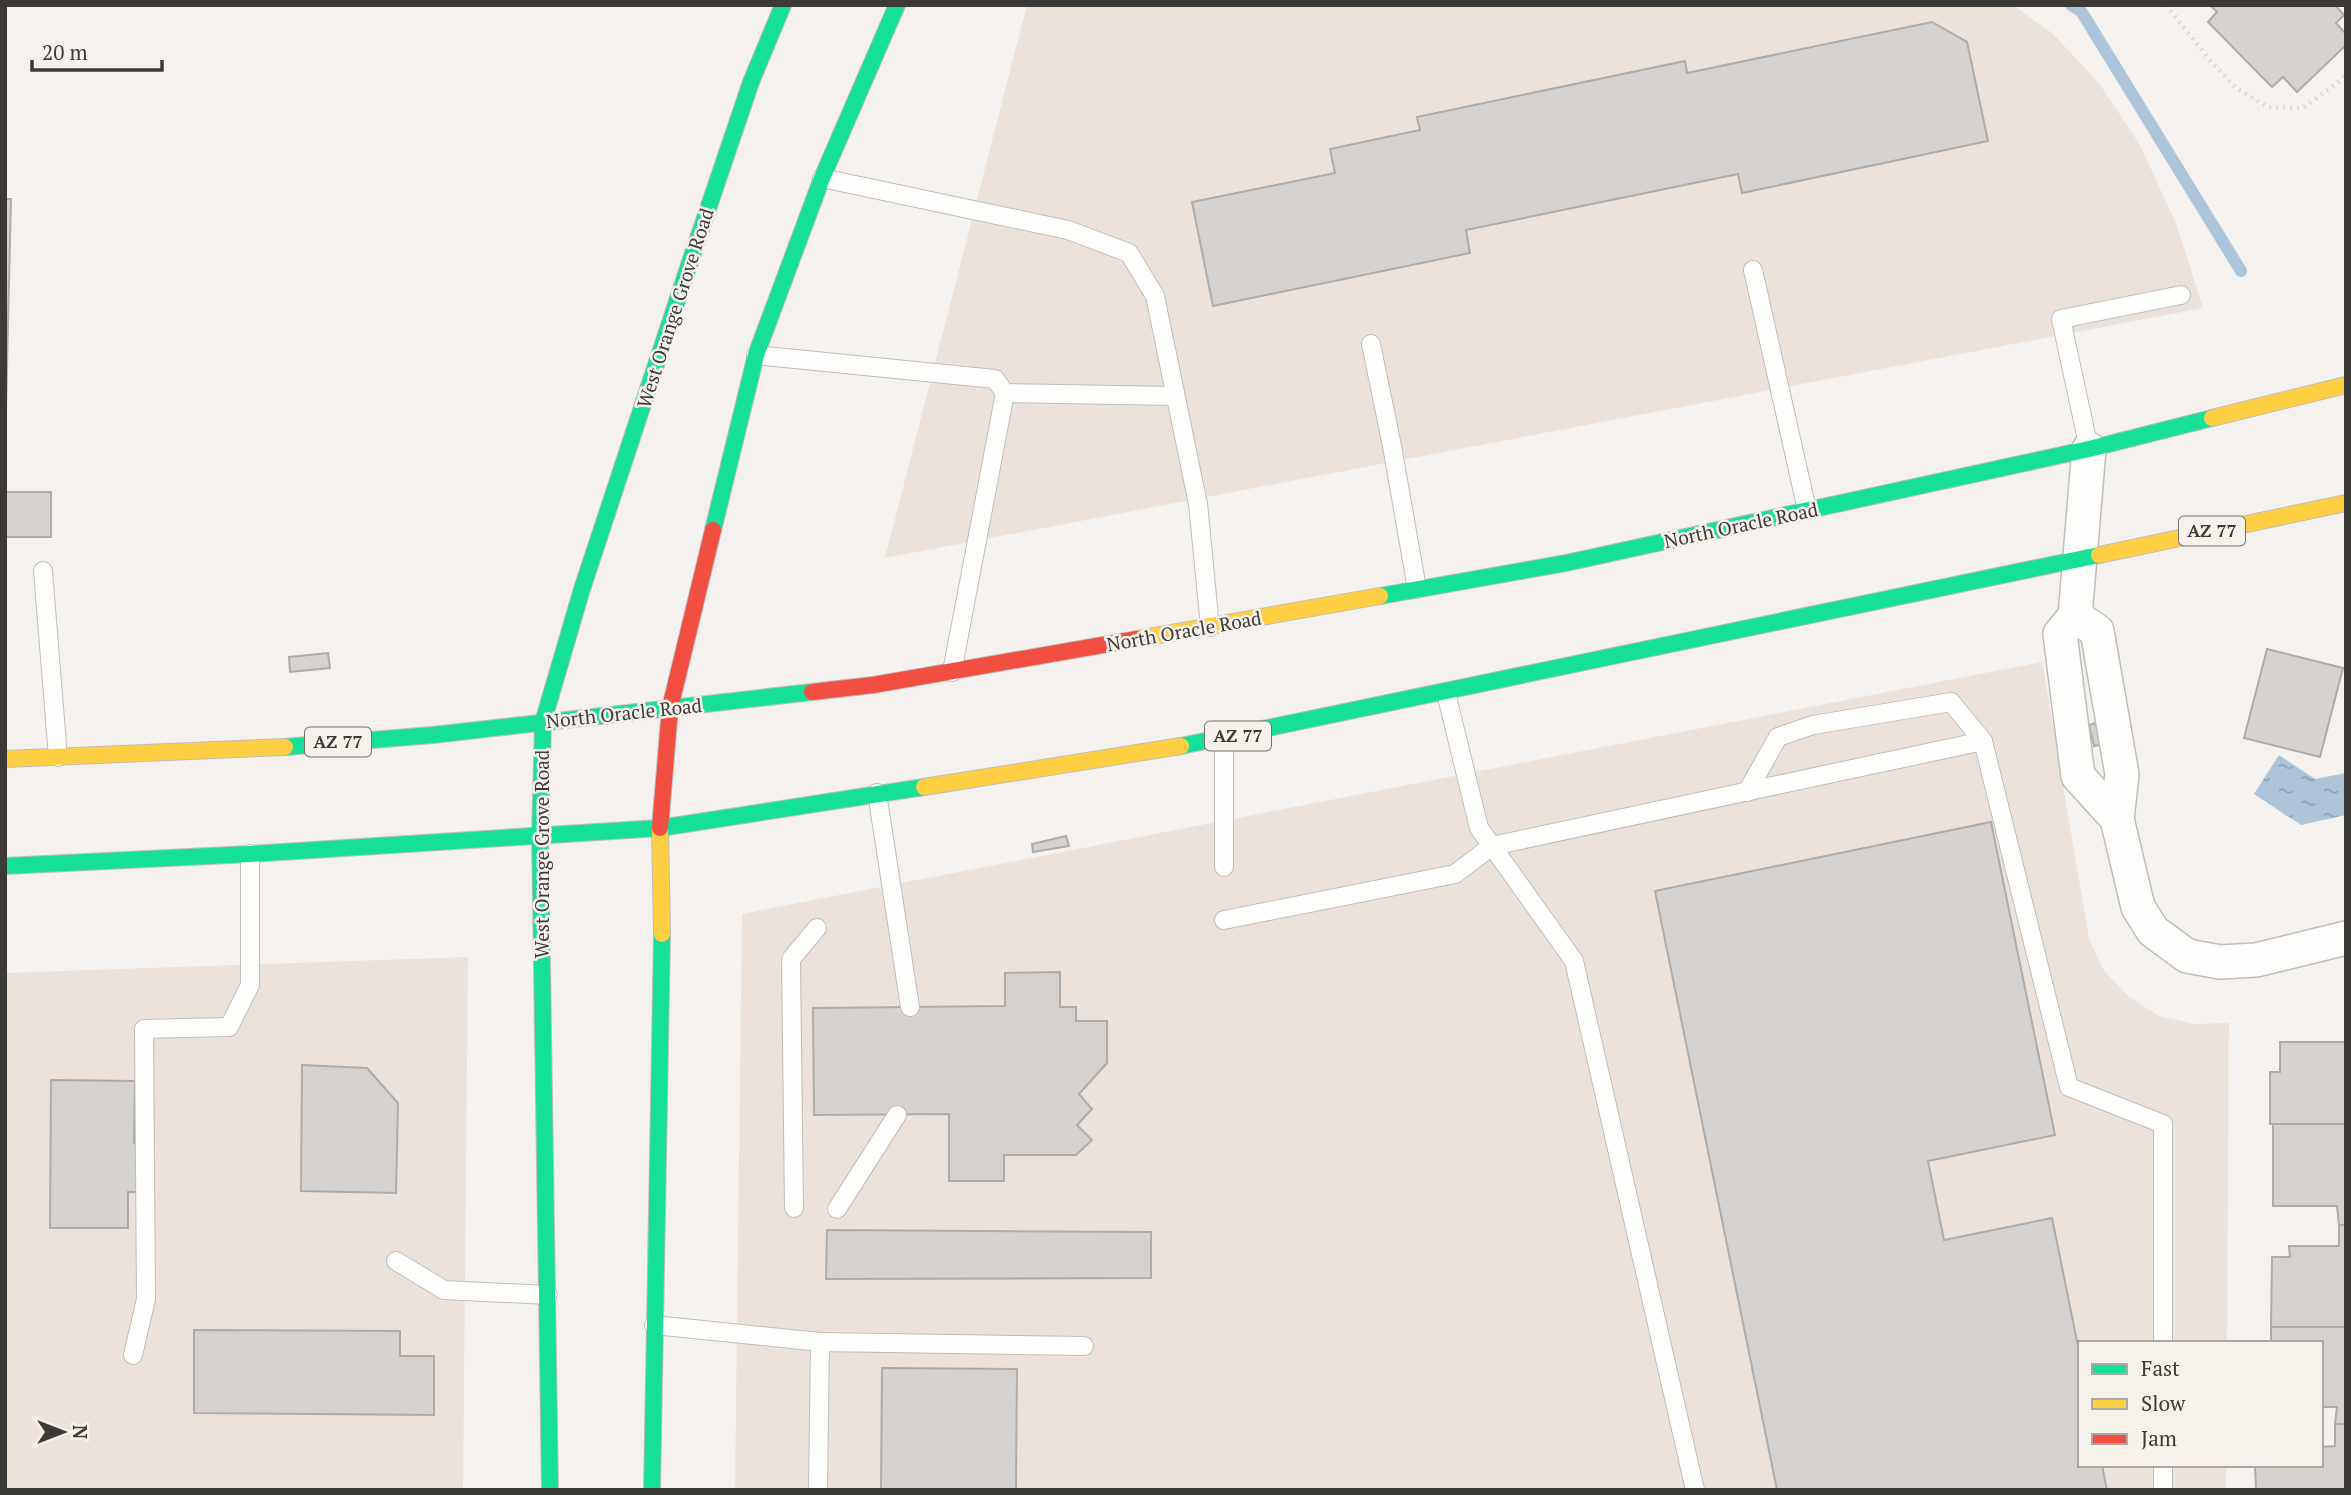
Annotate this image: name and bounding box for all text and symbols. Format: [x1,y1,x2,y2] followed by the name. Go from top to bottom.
[32,28,161,72] scale bar
[42,38,88,66] text: 20 m
[630,204,719,411] street label: West Orange Grove Road
[1662,496,1821,553] street label: North Oracle Road
[2179,516,2245,546] road number: AZ 77
[1105,605,1264,656] street label: North Oracle Road
[545,692,704,733] street label: North Oracle Road
[1205,722,1271,750] road number: AZ 77
[305,728,371,756] road number: AZ 77
[529,749,554,958] street label: West Orange Grove Road
[2078,1341,2323,1467] legend
[2141,1354,2180,1382] text: Fast
[2141,1389,2186,1417] text: Slow
[28,1397,98,1467] north arrow
[2141,1424,2177,1452] text: Jam
[68,1425,93,1440] text: N

